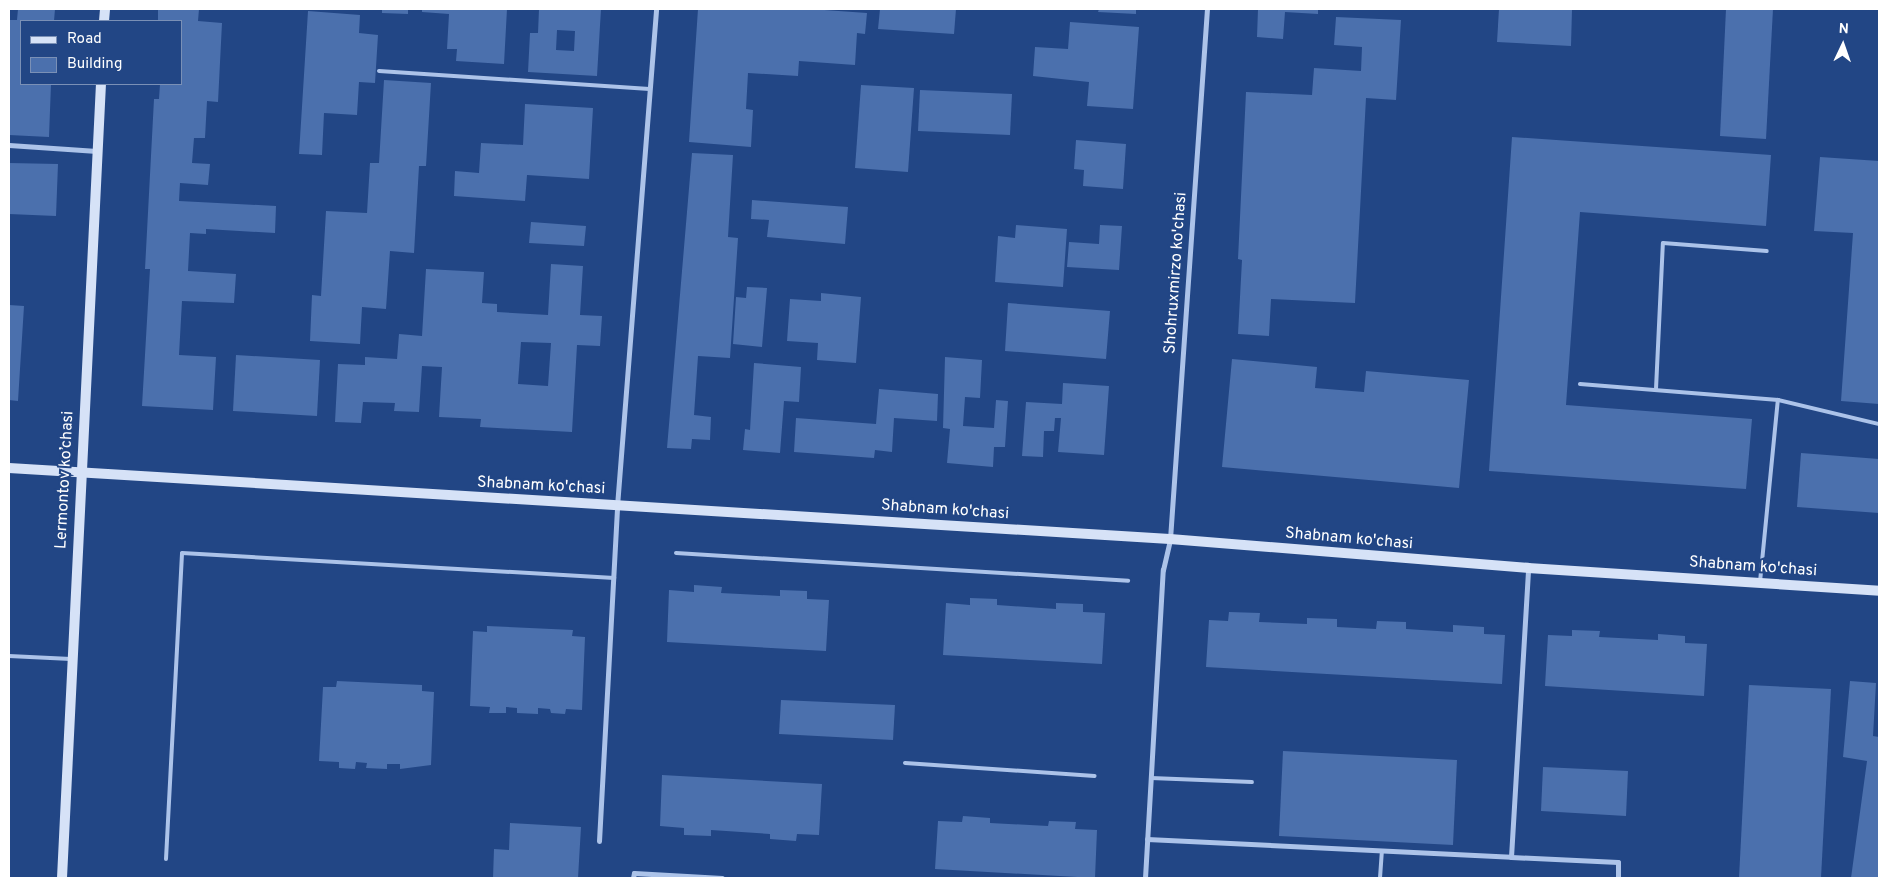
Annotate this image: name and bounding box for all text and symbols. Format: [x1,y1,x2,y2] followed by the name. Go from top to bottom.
[20,20,182,85] legend
[1818,20,1868,70] north arrow
[1838,21,1849,38] text: N
[67,30,102,49] text: Road
[67,55,122,74] text: Building
[1161,191,1191,355] street label: Shohruxmirzo ko'chasi
[52,410,78,550] street label: Lermontov ko’chasi
[476,473,606,499] street label: Shabnam ko'chasi
[880,496,1010,524] street label: Shabnam ko'chasi
[1284,524,1414,554] street label: Shabnam ko'chasi
[1688,553,1818,581] street label: Shabnam ko'chasi

